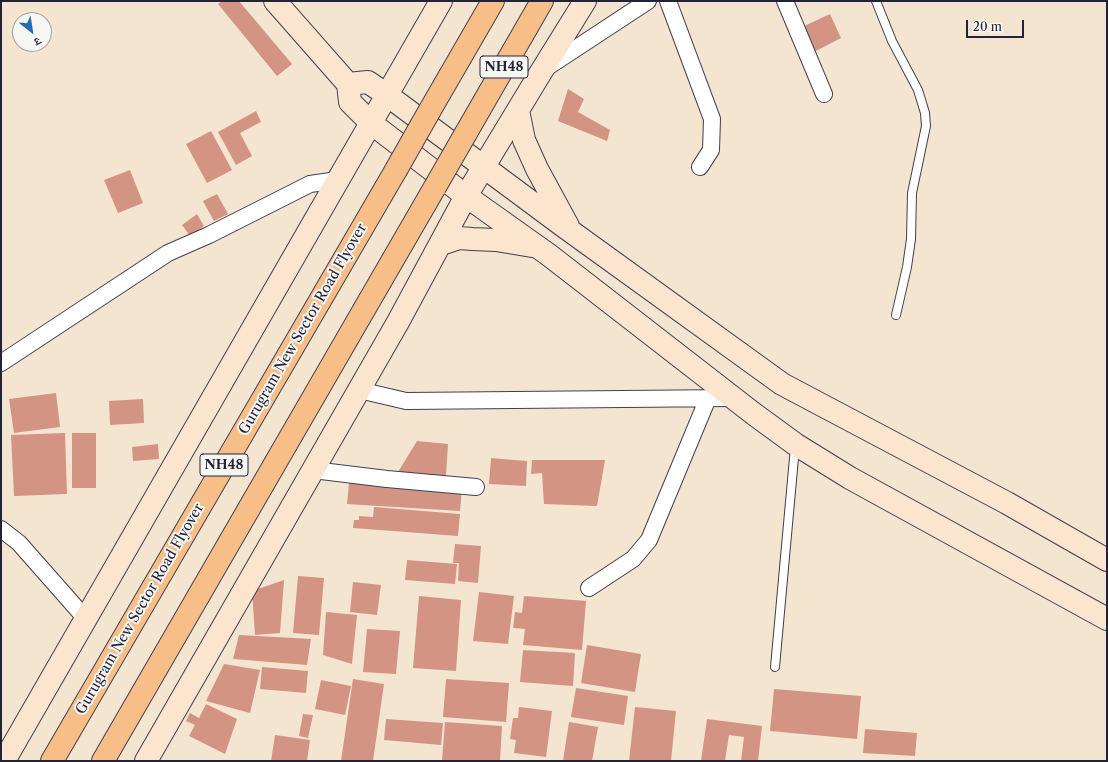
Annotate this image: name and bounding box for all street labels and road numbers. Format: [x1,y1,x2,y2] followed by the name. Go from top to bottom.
[480,56,528,78] road number: NH48
[236,221,370,437] street label: Gurugram New Sector Road Flyover
[200,454,248,476] road number: NH48
[73,501,207,717] street label: Gurugram New Sector Road Flyover

